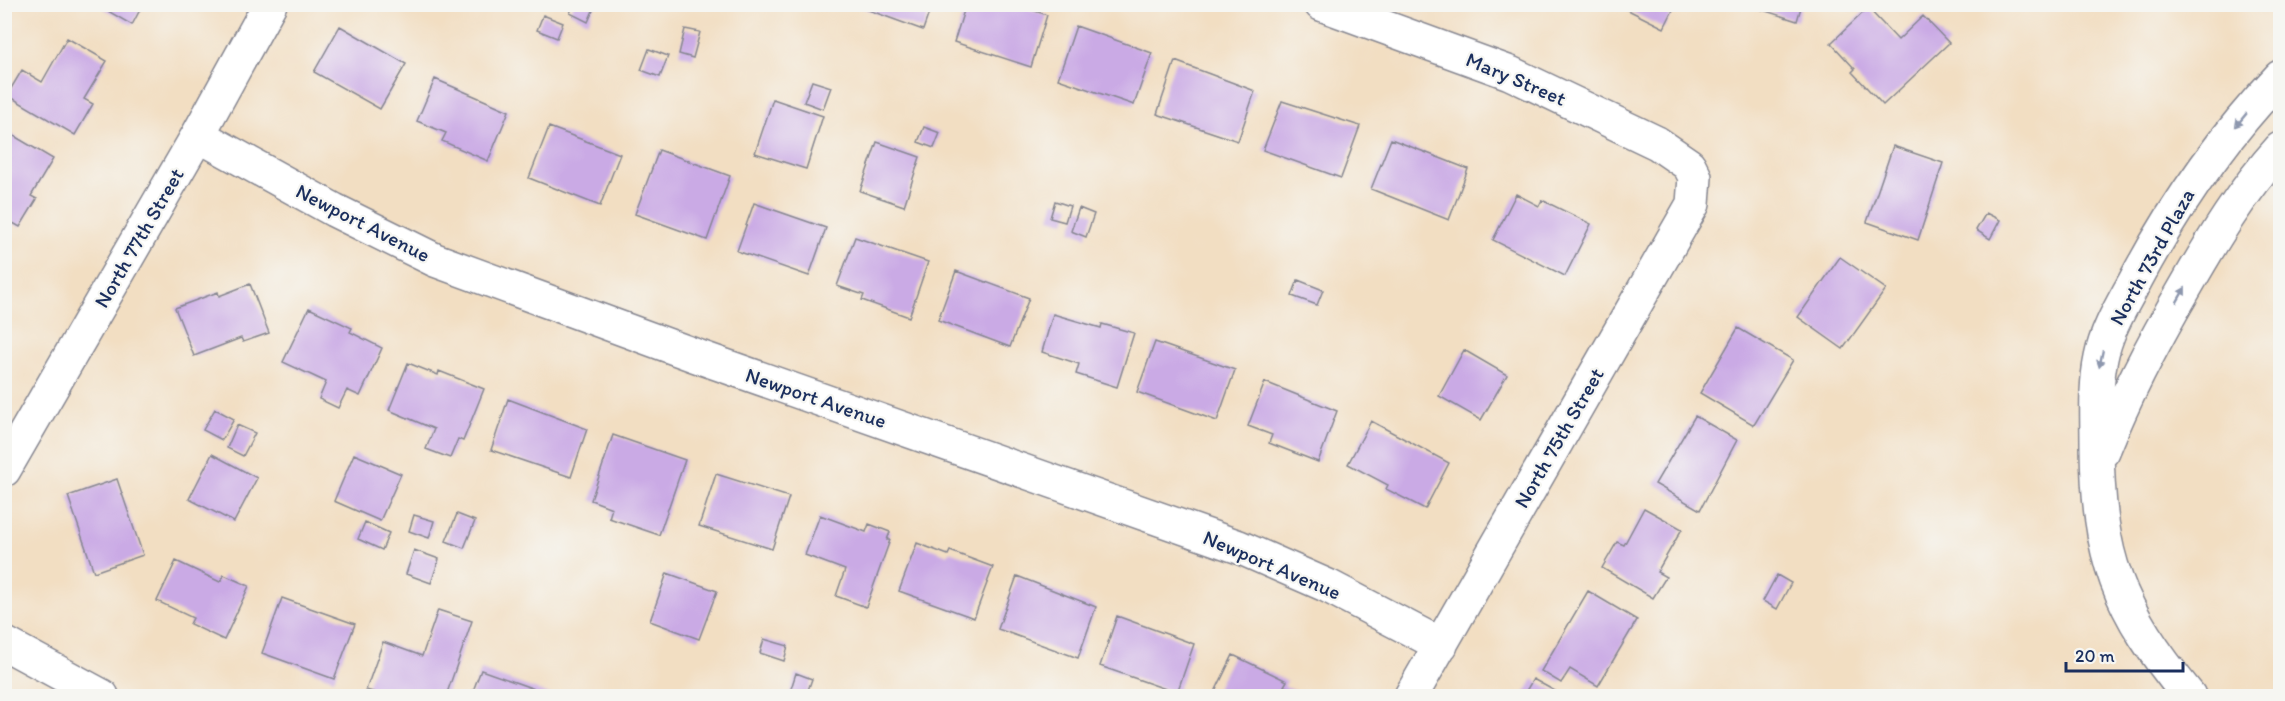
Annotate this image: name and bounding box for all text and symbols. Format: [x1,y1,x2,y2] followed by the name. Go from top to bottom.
[1462,46,1570,111] street label: Mary Street
[2234,112,2247,128] one-way arrow
[88,163,189,312] street label: North 77th Street
[292,178,435,267] street label: Newport Avenue
[2104,184,2199,329] street label: North 73rd Plaza
[2175,287,2186,303] one-way arrow
[2096,350,2105,369] one-way arrow
[742,362,890,433] street label: Newport Avenue
[1508,363,1609,512] street label: North 75th Street
[1200,524,1345,605] street label: Newport Avenue
[2066,635,2183,673] scale bar
[2075,645,2115,667] text: 20 m

